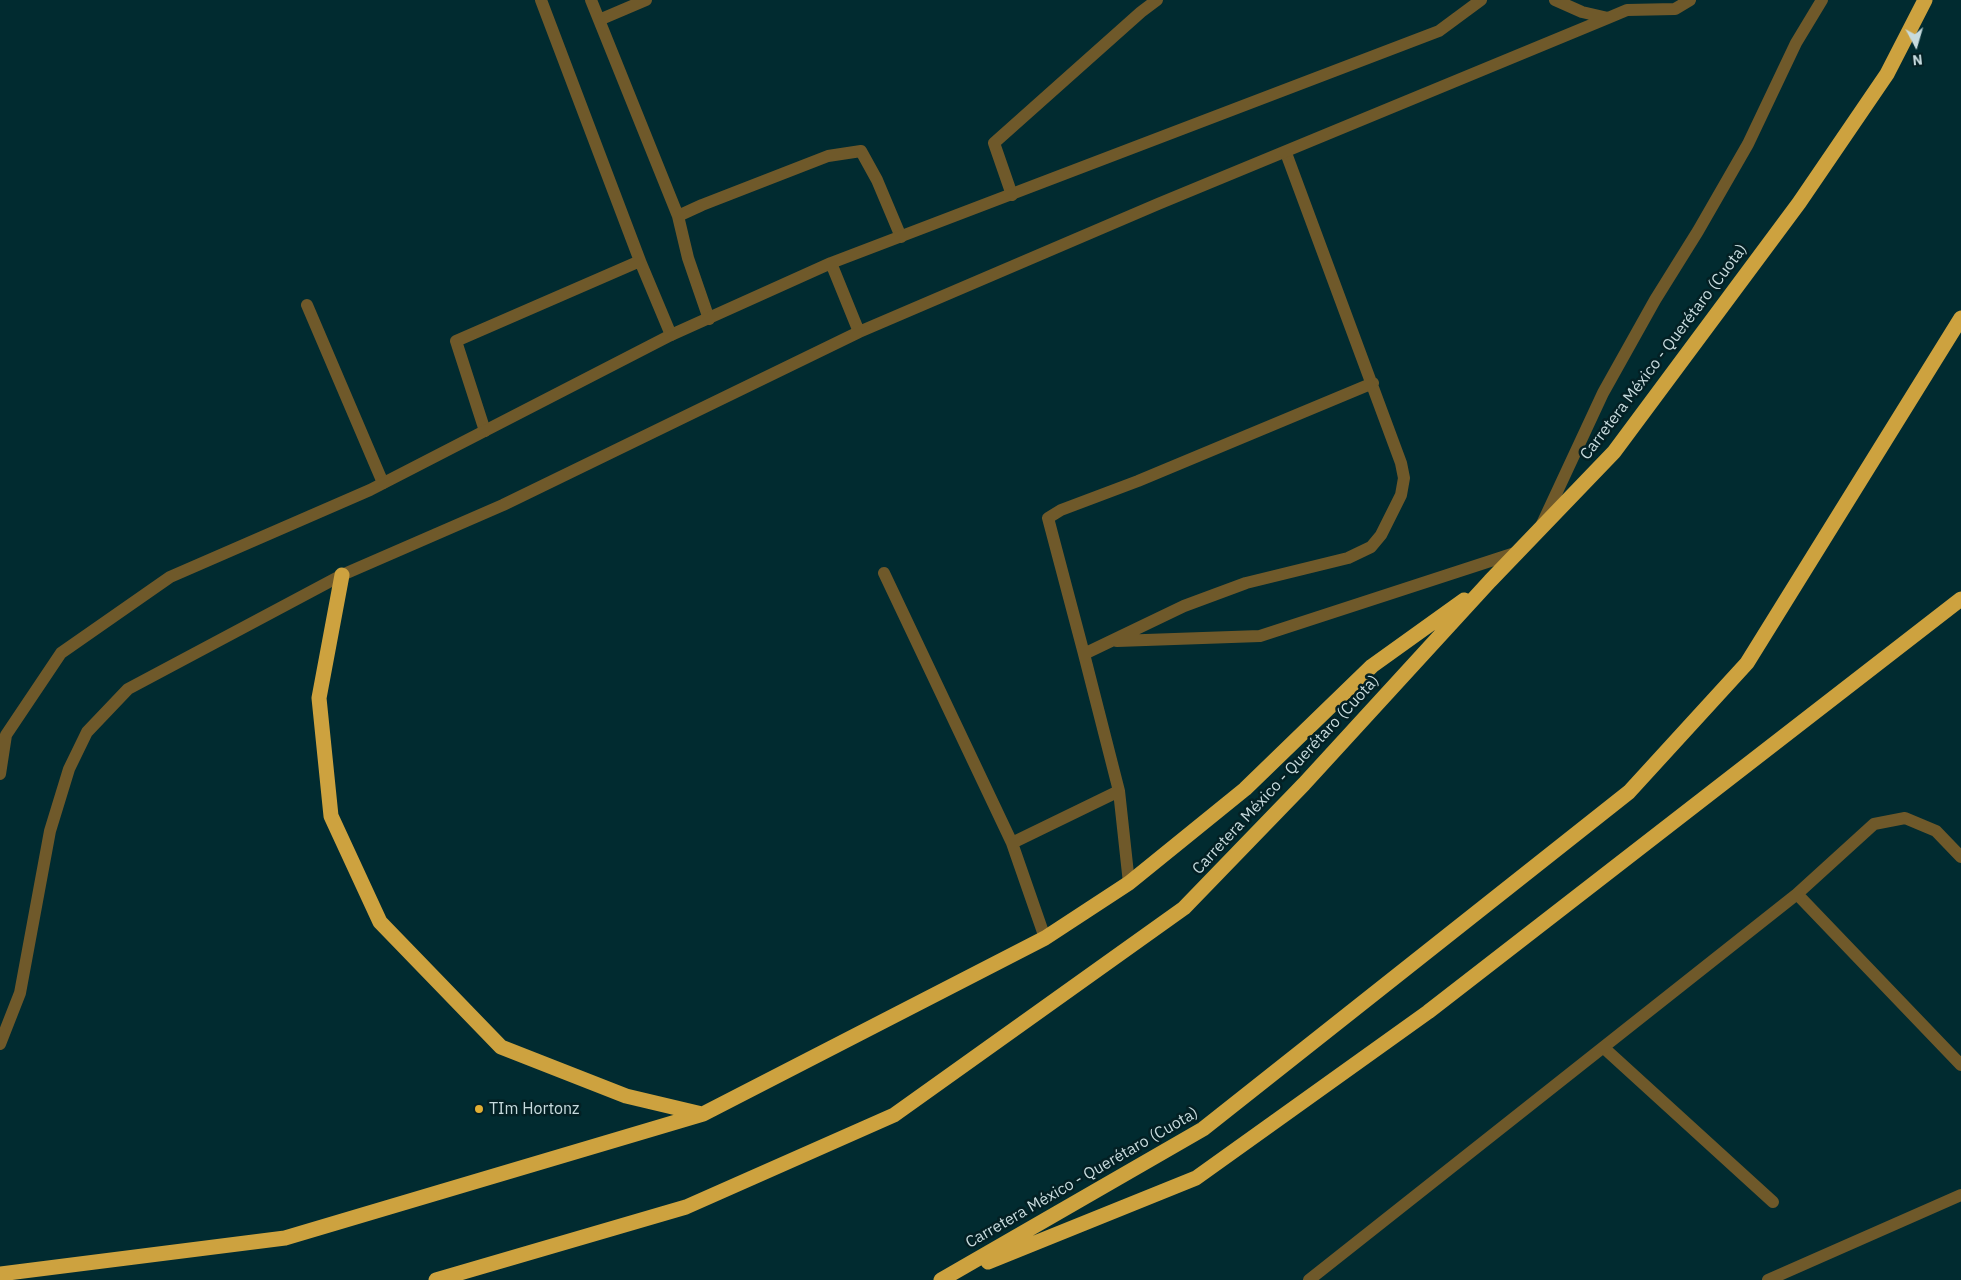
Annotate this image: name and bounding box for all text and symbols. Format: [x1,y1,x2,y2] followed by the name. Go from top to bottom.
[1891,20,1941,70] north arrow
[1912,50,1924,69] text: N
[1577,240,1751,464] street label: Carretera México - Querétaro (Cuota)
[1189,671,1383,879] street label: Carretera México - Querétaro (Cuota)
[489,1099,579,1119] place label: TIm Hortonz
[473,1103,485,1115] marker: TIm Hortonz
[962,1103,1202,1253] street label: Carretera México - Querétaro (Cuota)

